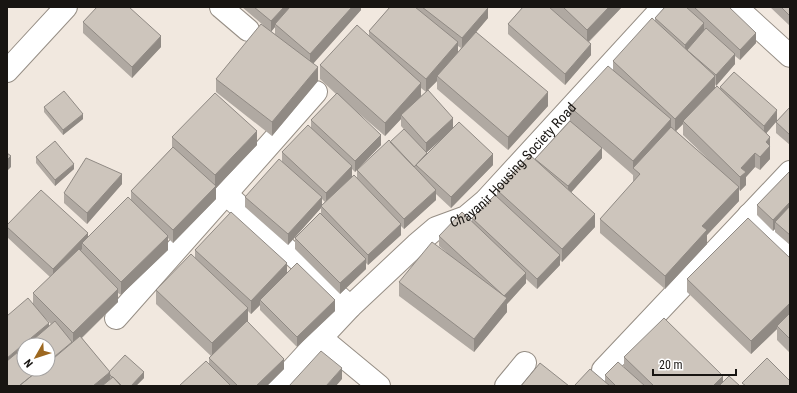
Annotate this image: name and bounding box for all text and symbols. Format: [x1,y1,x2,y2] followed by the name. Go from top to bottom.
[447,99,579,230] street label: Chayanir Housing Society Road
[16,337,56,377] north arrow
[653,351,736,377] scale bar
[21,356,36,370] text: N
[659,358,683,372] text: 20 m

